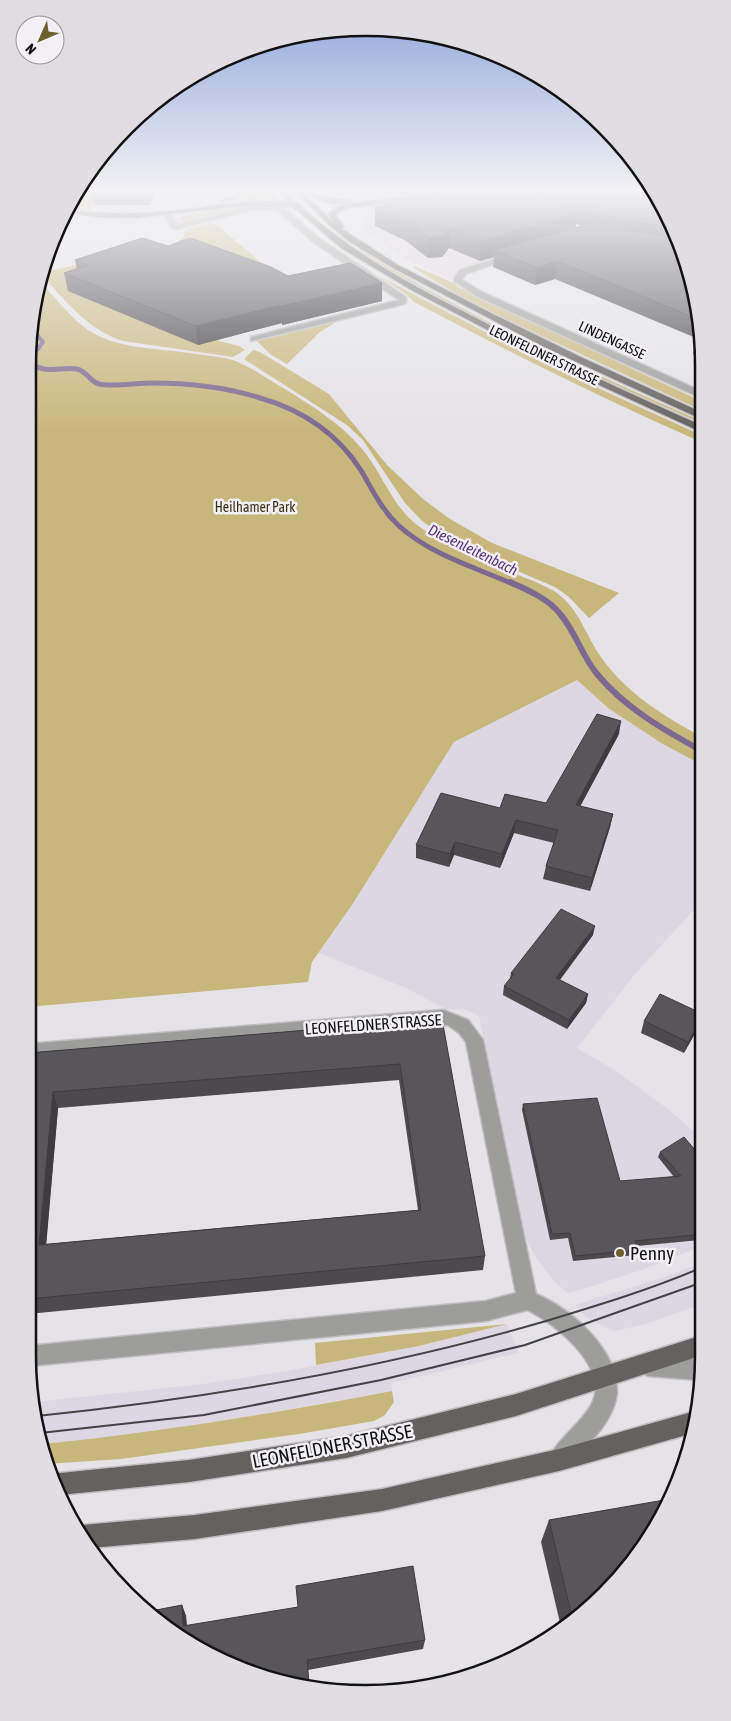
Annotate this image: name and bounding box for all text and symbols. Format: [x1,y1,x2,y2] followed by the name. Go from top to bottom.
[15,15,65,65] north arrow
[22,41,39,58] text: N
[576,318,648,362] street label: LINDENGASSE
[487,322,601,388] street label: LEONFELDNER STRASSE
[215,499,295,515] park label: Heilhamer Park
[426,521,521,578] water label: Diesenleitenbach
[304,1010,442,1038] street label: LEONFELDNER STRASSE
[630,1242,674,1264] place label: Penny
[614,1247,626,1259] marker: Penny
[250,1420,414,1472] street label: LEONFELDNER STRASSE

